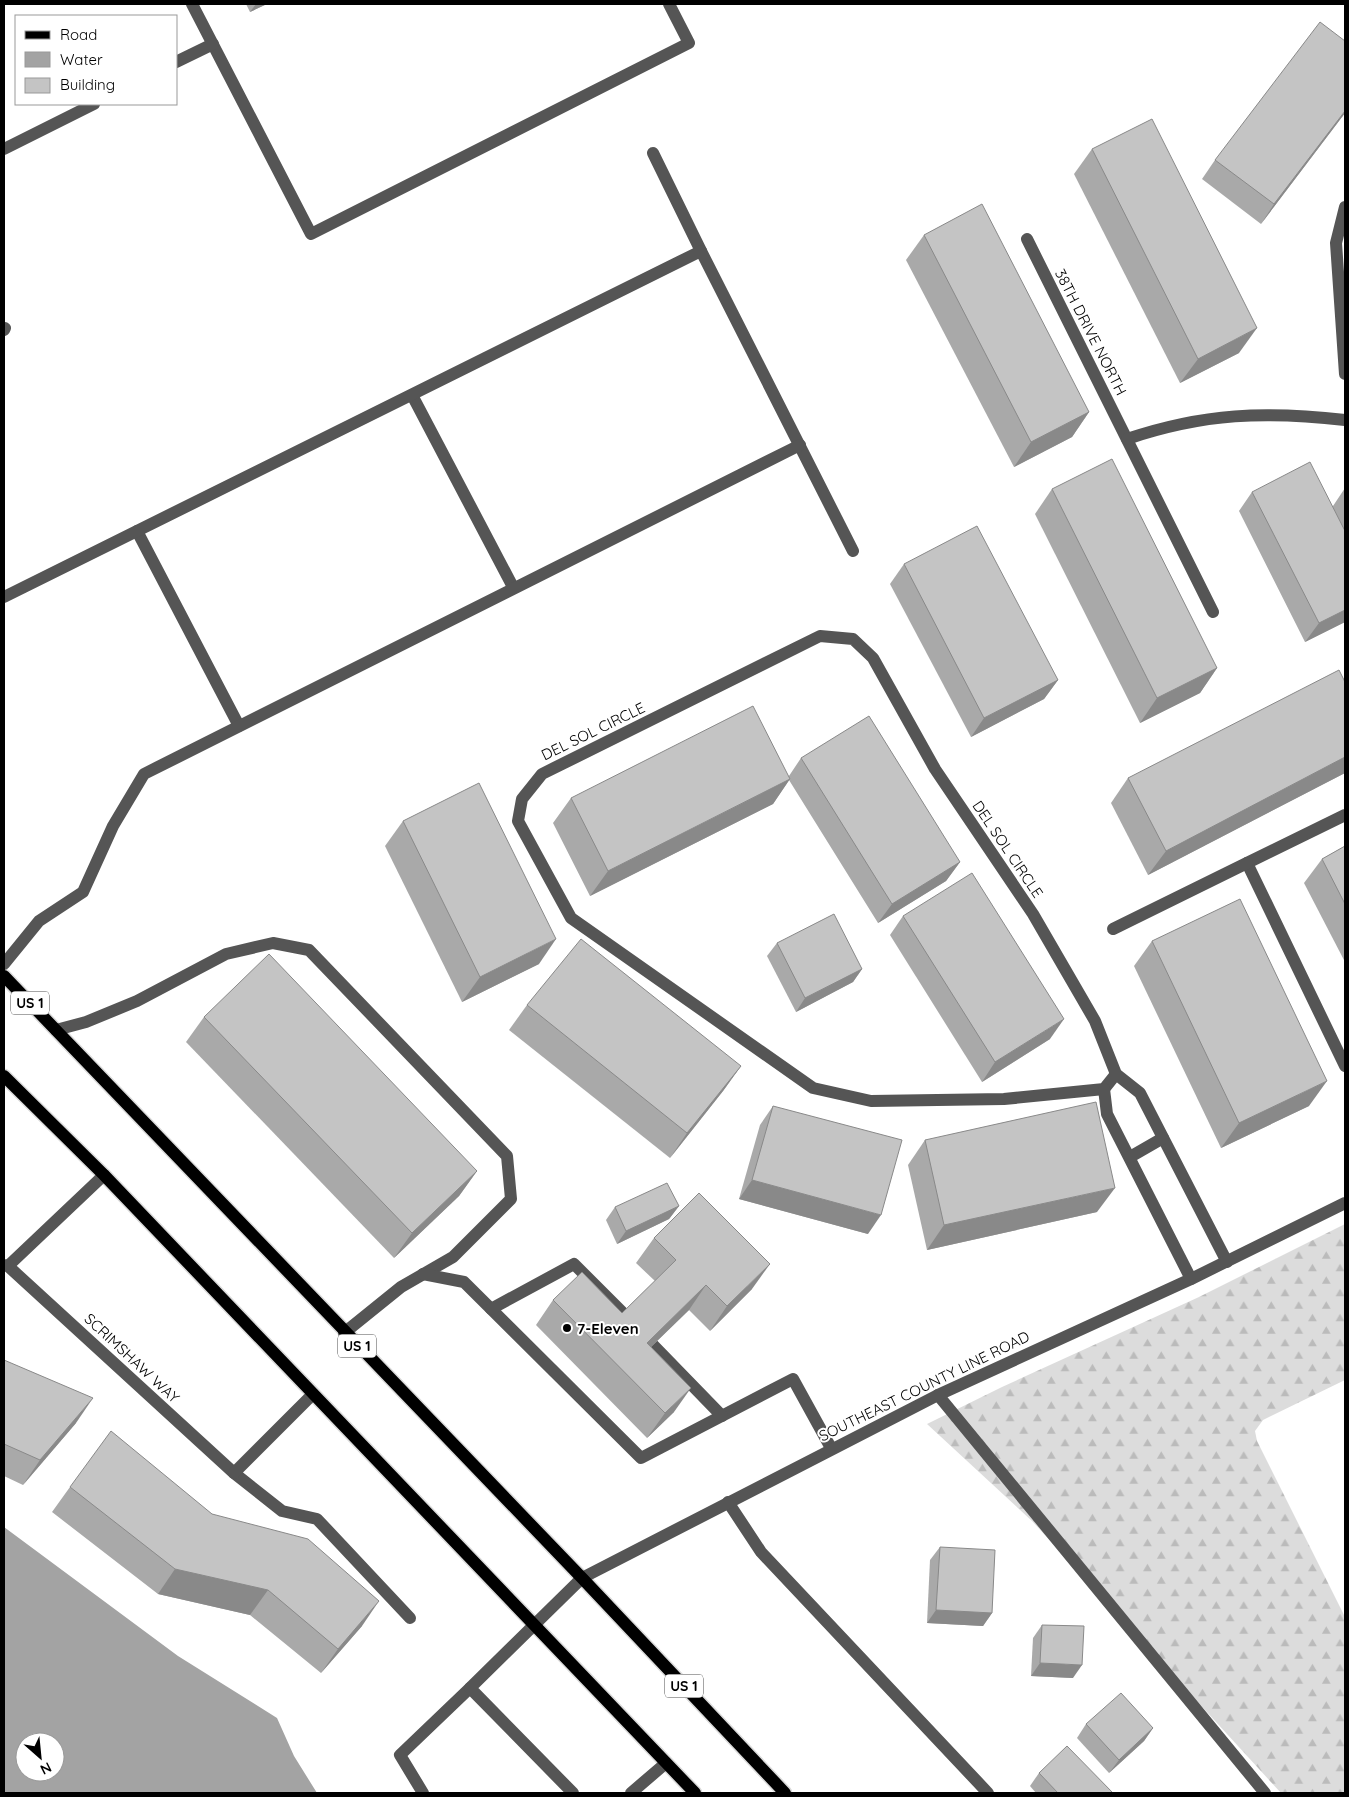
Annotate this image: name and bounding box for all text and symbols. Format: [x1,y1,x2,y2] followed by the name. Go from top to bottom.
[15,15,178,105] legend
[60,25,97,44] text: Road
[60,50,103,69] text: Water
[60,75,115,94] text: Building
[1051,266,1131,398] street label: 38TH DRIVE NORTH
[538,698,648,764] street label: DEL SOL CIRCLE
[968,797,1048,901] street label: DEL SOL CIRCLE
[11,991,49,1014] road number: US 1
[80,1309,184,1407] street label: SCRIMSHAW WAY
[577,1319,639,1338] place label: 7-Eleven
[561,1322,573,1334] marker: 7-Eleven
[816,1327,1033,1445] street label: SOUTHEAST COUNTY LINE ROAD
[338,1334,376,1358] road number: US 1
[665,1674,703,1698] road number: US 1
[15,1732,65,1782] north arrow
[37,1758,55,1779] text: N

